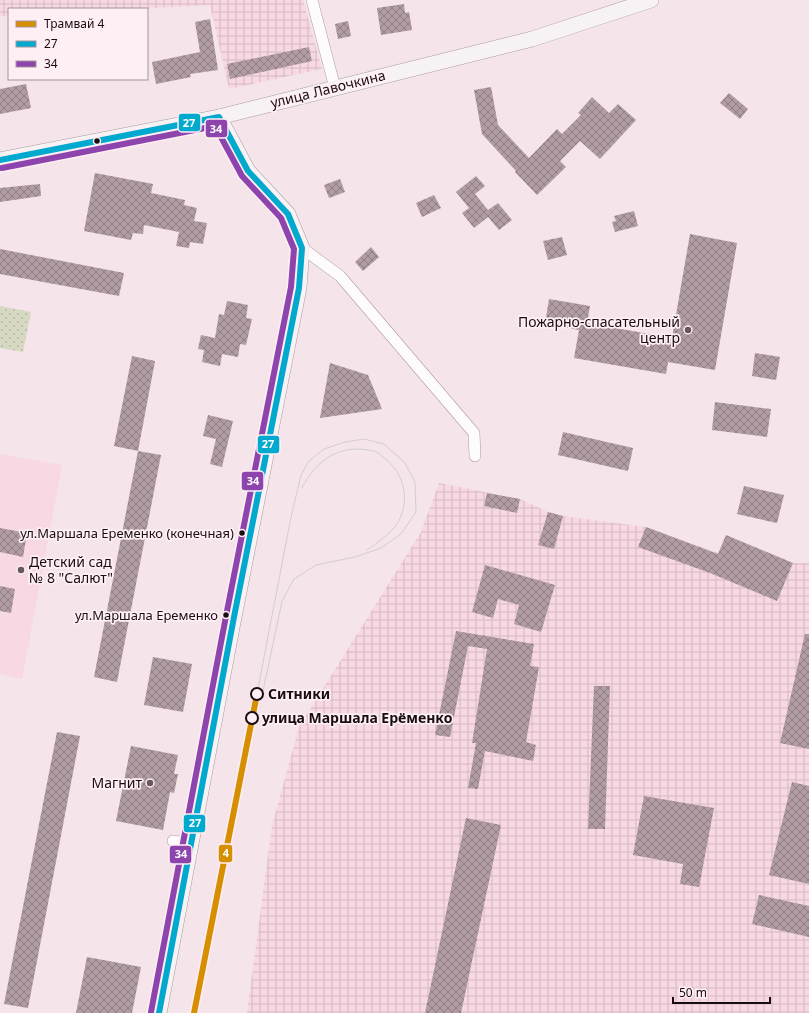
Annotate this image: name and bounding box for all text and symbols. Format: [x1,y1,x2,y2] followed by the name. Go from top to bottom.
[8,8,148,80] legend
[44,15,105,32] text: Трамвай 4
[44,35,58,52] text: 27
[44,55,58,72] text: 34
[268,65,387,112] street label: улица Лавочкина
[178,113,201,132] line badge: 27
[183,115,195,130] text: 27
[205,119,228,138] line badge: 34
[210,121,223,136] text: 34
[92,136,102,146] unlabelled marker
[518,312,680,347] place label: Пожарно-спасательный центр
[683,325,693,335] marker: Пожарно-спасательный центр
[257,435,280,454] line badge: 27
[262,436,274,451] text: 27
[241,471,264,491] line badge: 34
[247,473,260,488] text: 34
[20,524,234,542] place label: ул.Маршала Еременко (конечная)
[237,528,247,538] marker: ул.Маршала Еременко (конечная)
[29,552,113,587] place label: Детский сад № 8 "Салют"
[16,565,26,575] marker: Детский сад № 8 "Салют"
[75,606,218,624] place label: ул.Маршала Еременко
[221,610,231,620] marker: ул.Маршала Еременко
[268,684,330,703] place label: Ситники
[250,687,264,701] marker: Ситники
[261,708,453,727] place label: улица Маршала Ерёменко
[245,711,259,725] marker: улица Маршала Ерёменко
[92,773,142,792] place label: Магнит
[145,778,155,788] marker: Магнит
[183,814,206,833] line badge: 27
[189,815,201,830] text: 27
[218,844,233,863] line badge: 4
[169,845,192,864] line badge: 34
[223,845,230,860] text: 4
[175,846,188,861] text: 34
[673,979,770,1005] scale bar
[679,984,707,1001] text: 50 m

